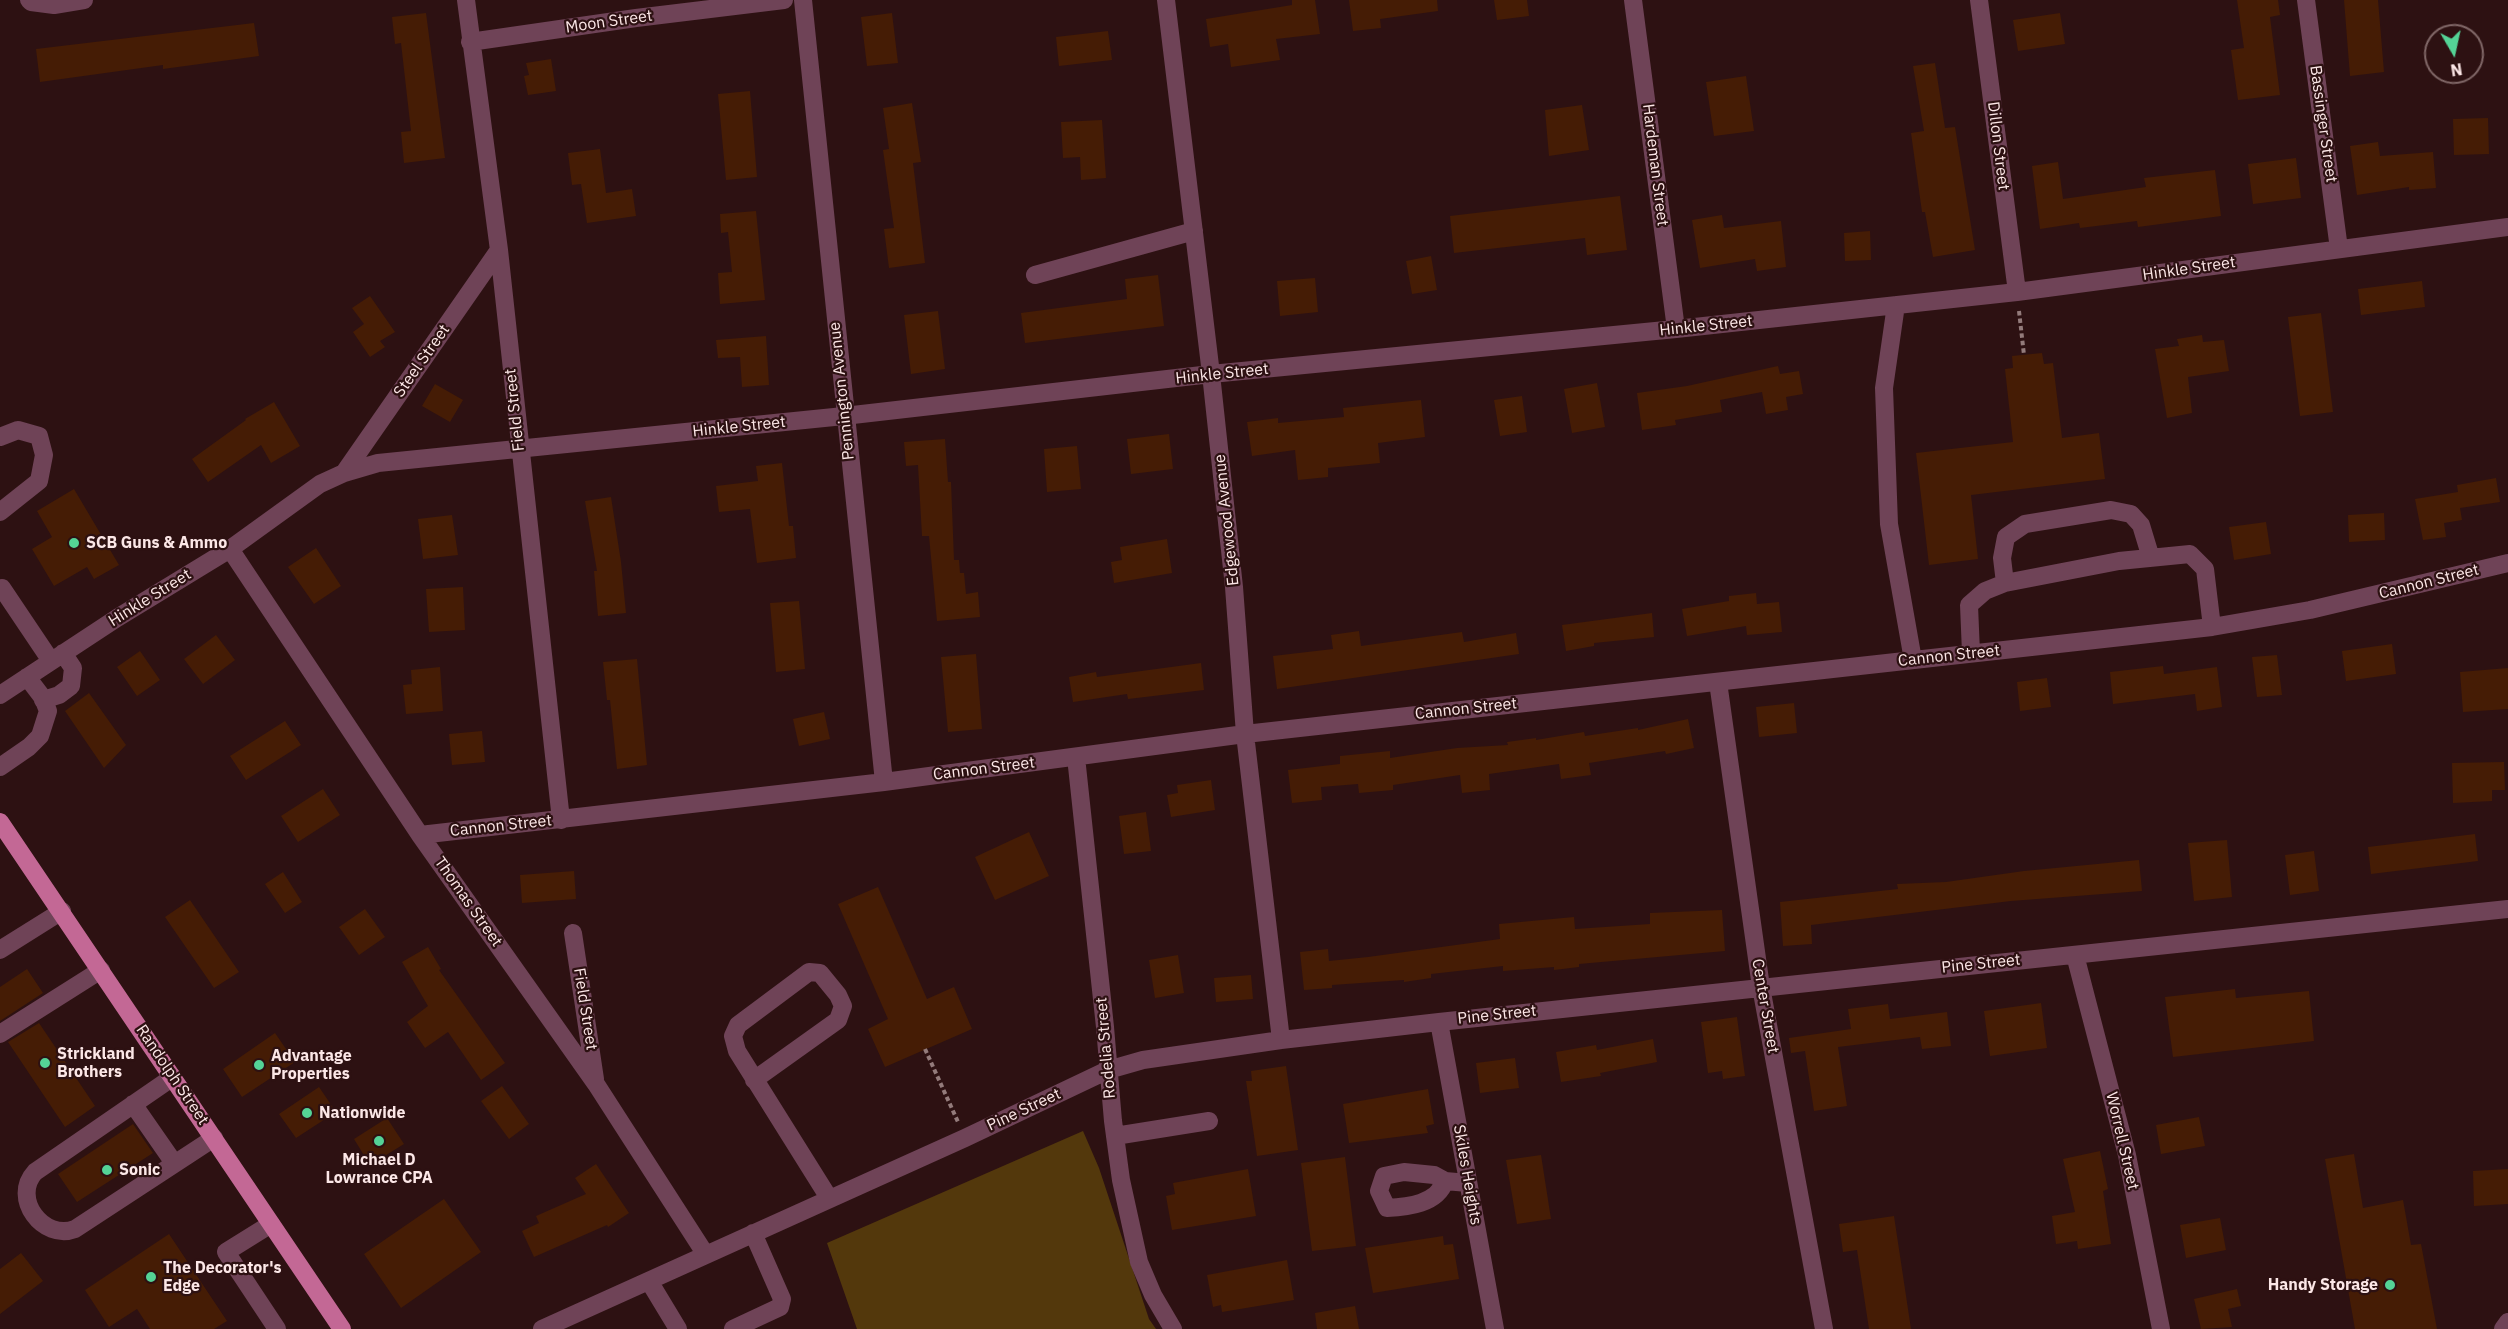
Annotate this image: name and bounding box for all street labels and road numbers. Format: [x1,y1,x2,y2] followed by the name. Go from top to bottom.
[564,6,654,38] street label: Moon Street
[2305,64,2341,184] street label: Bassinger Street
[1983,101,2013,191] street label: Dillon Street
[1638,103,1672,227] street label: Hardeman Street
[2141,253,2237,285] street label: Hinkle Street
[1658,312,1754,340] street label: Hinkle Street
[390,321,454,401] street label: Steel Street
[825,321,859,461] street label: Pennington Avenue
[1174,360,1270,388] street label: Hinkle Street
[501,368,529,452] street label: Field Street
[691,413,787,441] street label: Hinkle Street
[1211,453,1243,587] street label: Edgewood Avenue
[2377,560,2481,604] street label: Cannon Street
[105,565,195,631] street label: Hinkle Street
[1897,641,2001,671] street label: Cannon Street
[1414,694,1518,724] street label: Cannon Street
[932,753,1036,785] street label: Cannon Street
[449,811,553,841] street label: Cannon Street
[430,853,506,951] street label: Thomas Street
[1941,950,2021,978] street label: Pine Street
[1747,957,1783,1055] street label: Center Street
[569,966,601,1052] street label: Field Street
[1092,997,1120,1099] street label: Rodelia Street
[1457,1001,1537,1029] street label: Pine Street
[132,1021,212,1129] street label: Randolph Street
[984,1085,1064,1135] street label: Pine Street
[2101,1090,2143,1192] street label: Worrell Street
[1449,1123,1485,1227] street label: Skiles Heights

